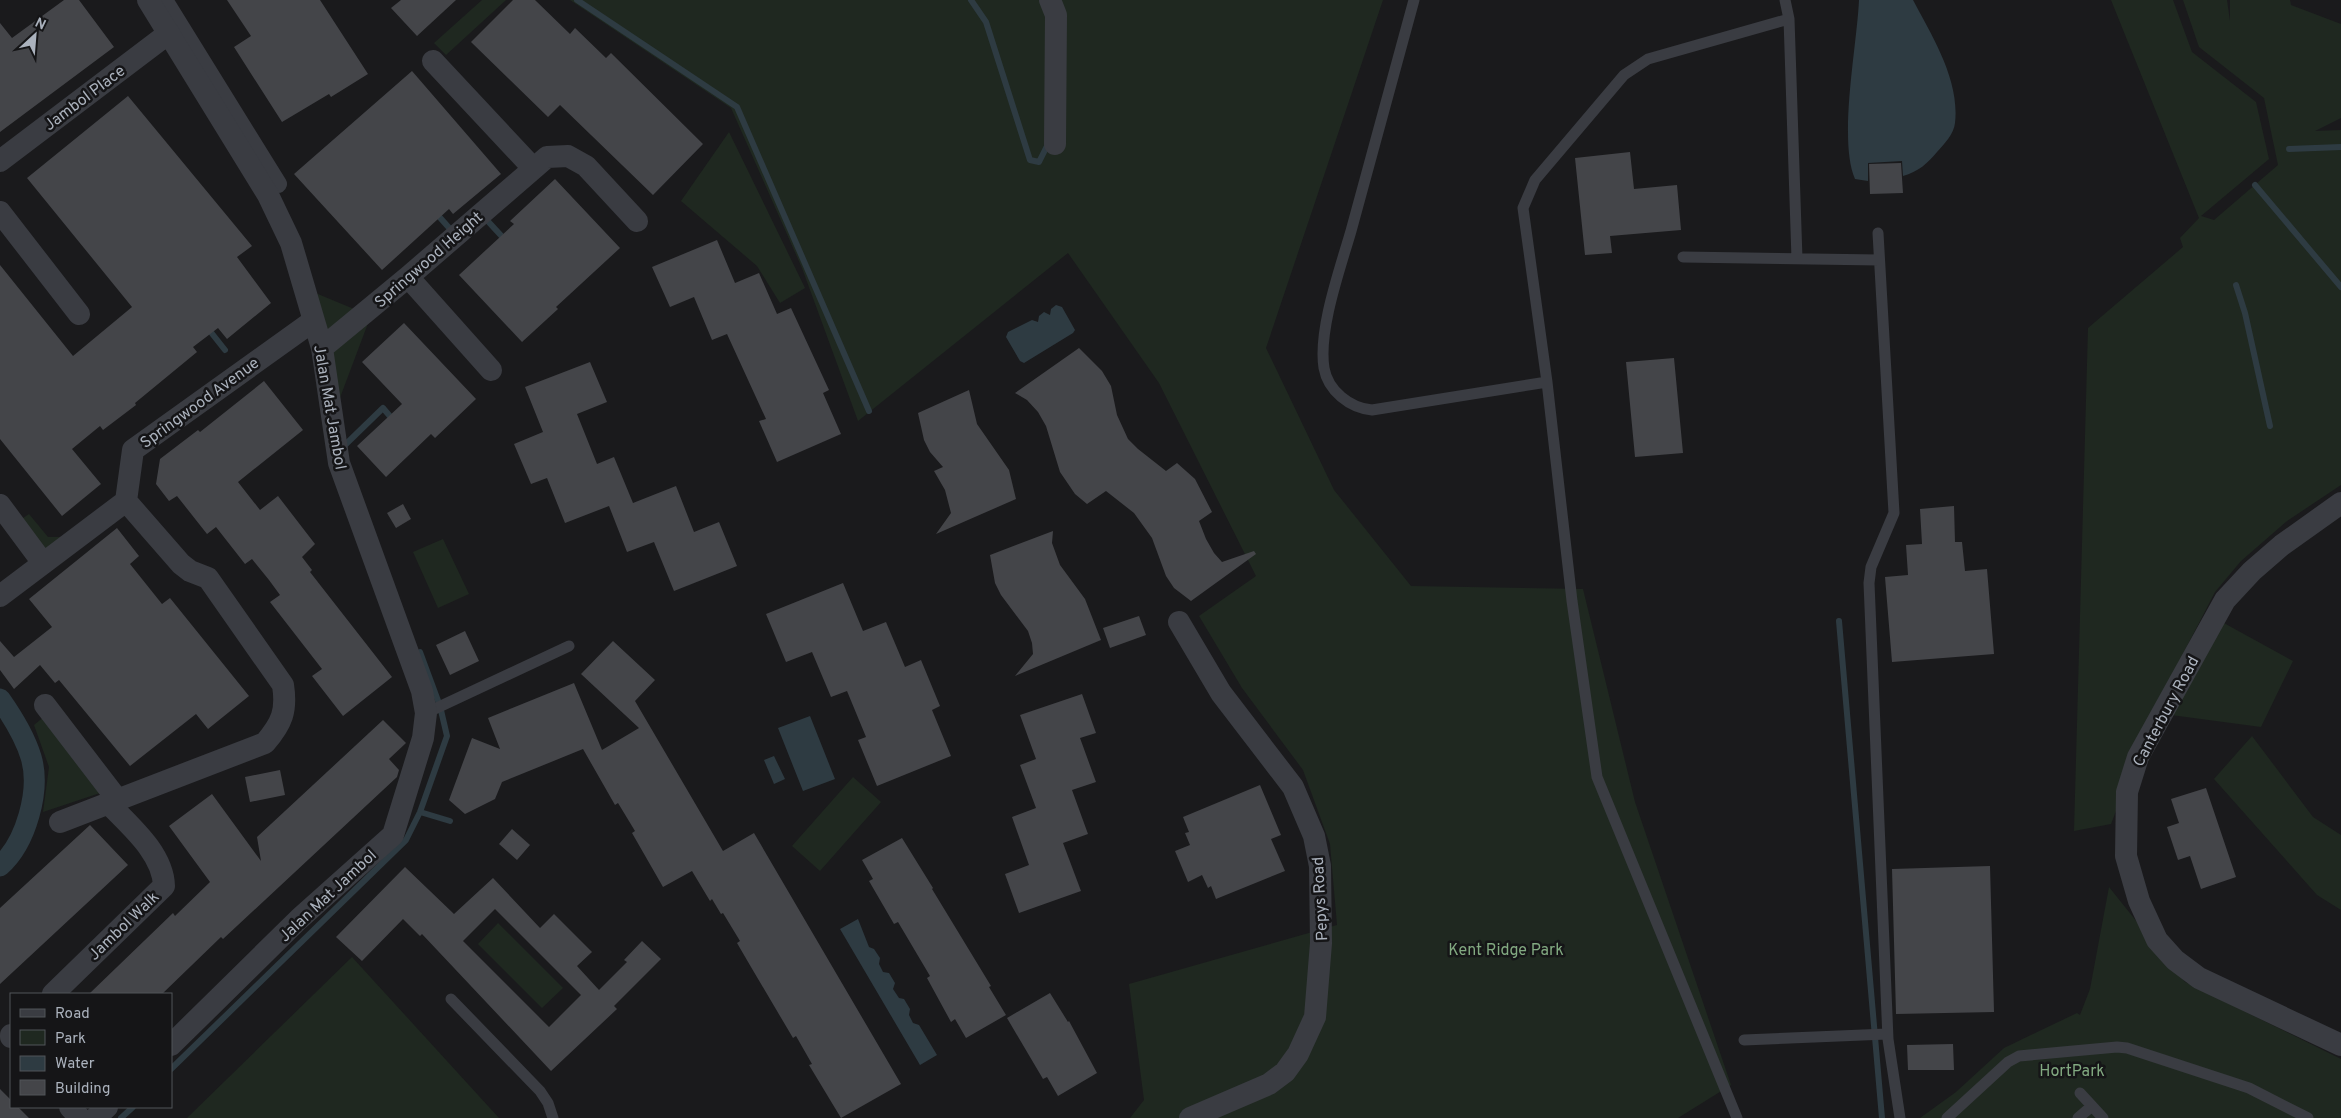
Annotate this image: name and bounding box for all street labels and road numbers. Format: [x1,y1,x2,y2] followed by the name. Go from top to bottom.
[41,62,130,136] street label: Jambol Place
[371,208,488,313] street label: Springwood Height
[308,343,350,471] street label: Jalan Mat Jambol
[137,354,264,454] street label: Springwood Avenue
[2129,653,2204,771] street label: Canterbury Road
[275,846,381,947] street label: Jalan Mat Jambol
[1309,856,1333,942] street label: Pepys Road
[85,888,164,965] street label: Jambol Walk

